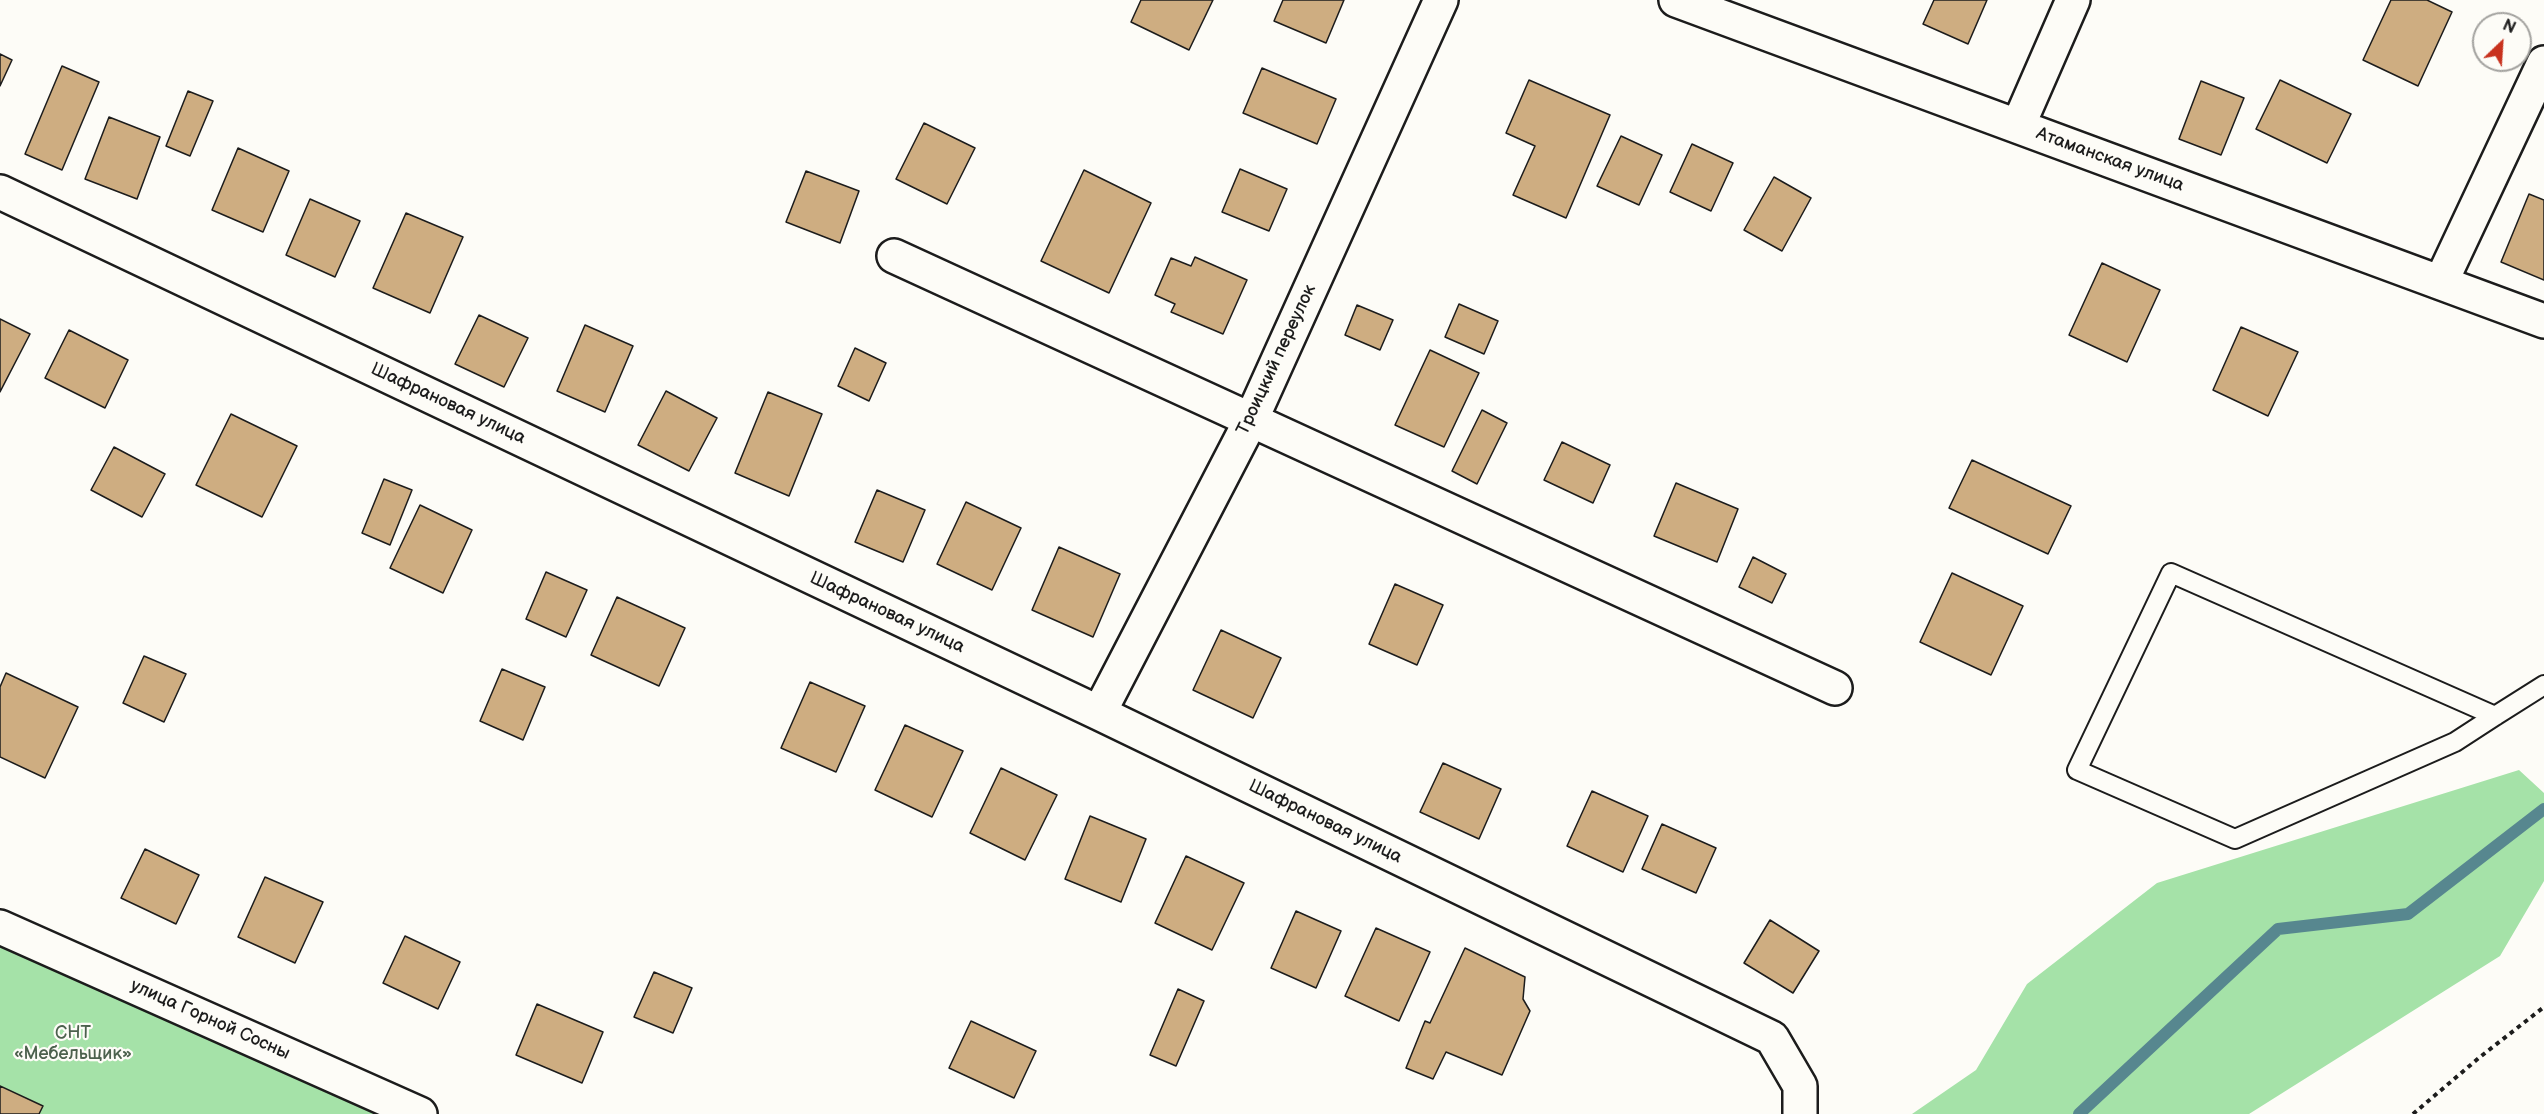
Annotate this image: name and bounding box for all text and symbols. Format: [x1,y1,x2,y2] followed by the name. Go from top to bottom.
[2472,12,2532,72] north arrow
[2500,16,2518,38] text: N
[2033,123,2187,197] street label: Атаманская улица
[1233,281,1321,439] street label: Троицкий переулок
[367,359,529,449] street label: Шафрановая улица
[806,568,968,658] street label: Шафрановая улица
[1245,775,1405,869] street label: Шафрановая улица
[127,975,293,1065] street label: улица Горной Сосны
[14,1022,132,1064] park label: СНТ «Мебельщик»

